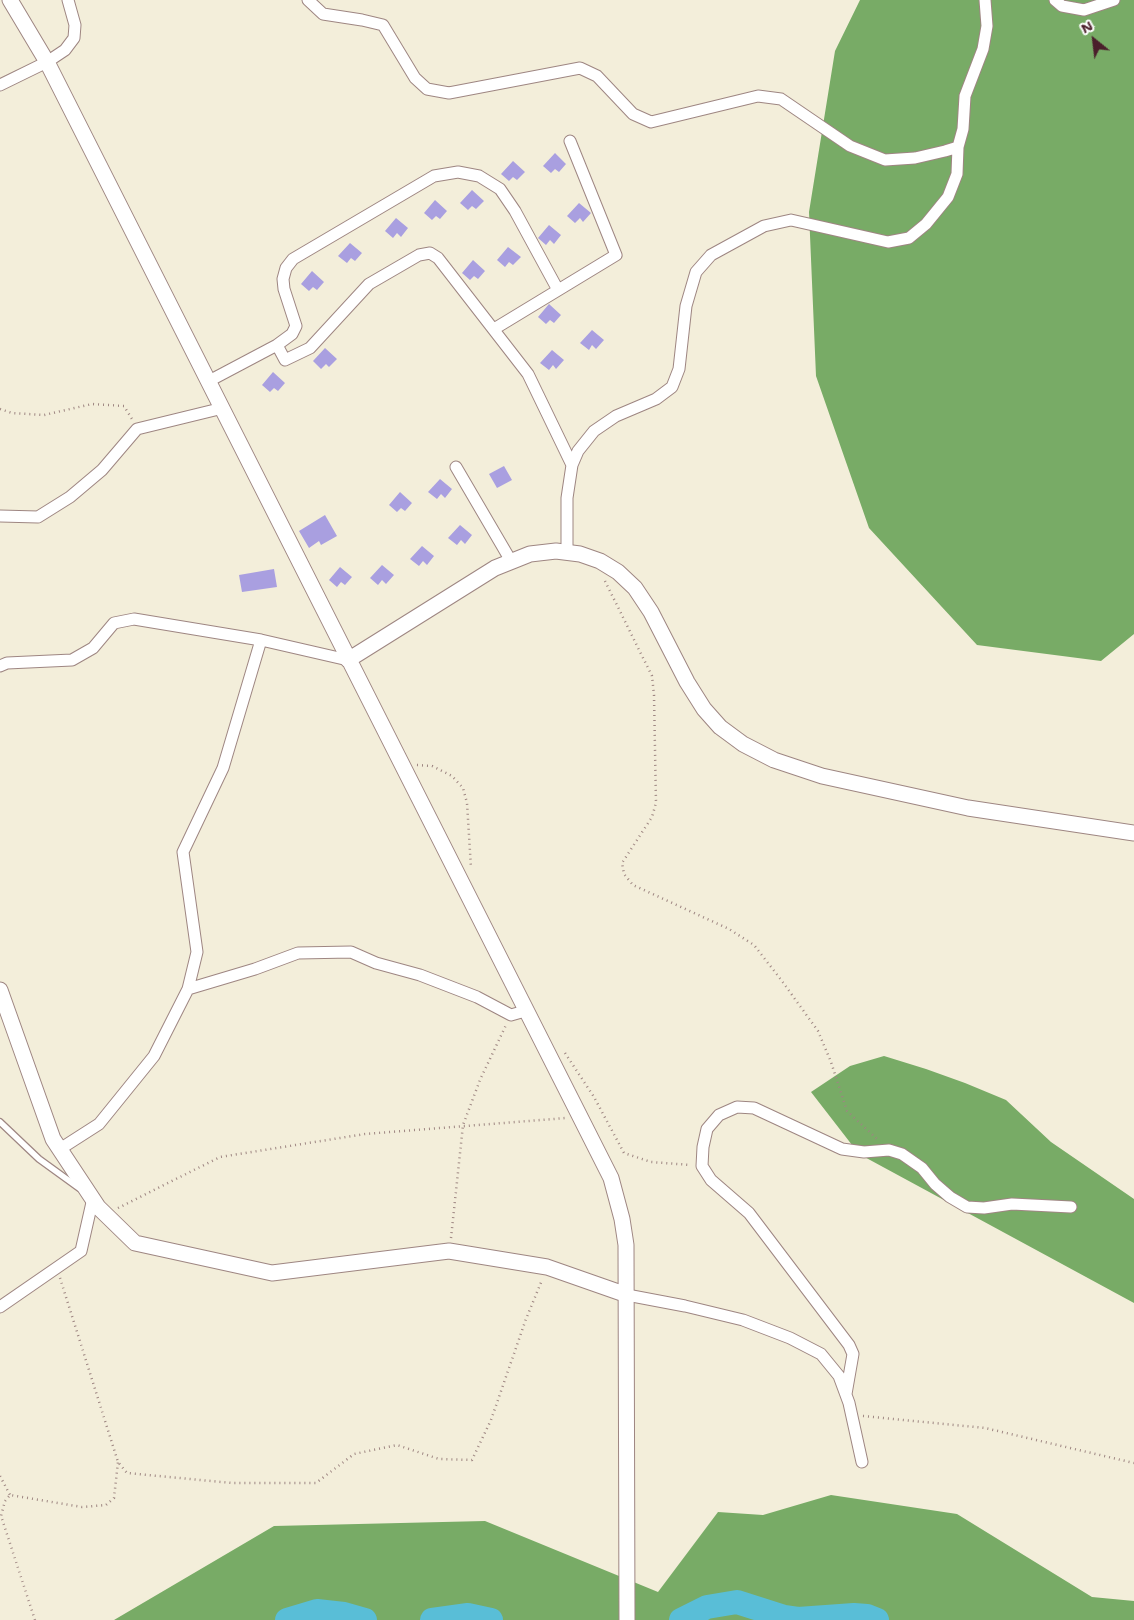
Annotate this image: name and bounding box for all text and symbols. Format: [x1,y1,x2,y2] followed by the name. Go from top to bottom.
[1069,15,1119,65] north arrow
[1078,16,1096,37] text: N

